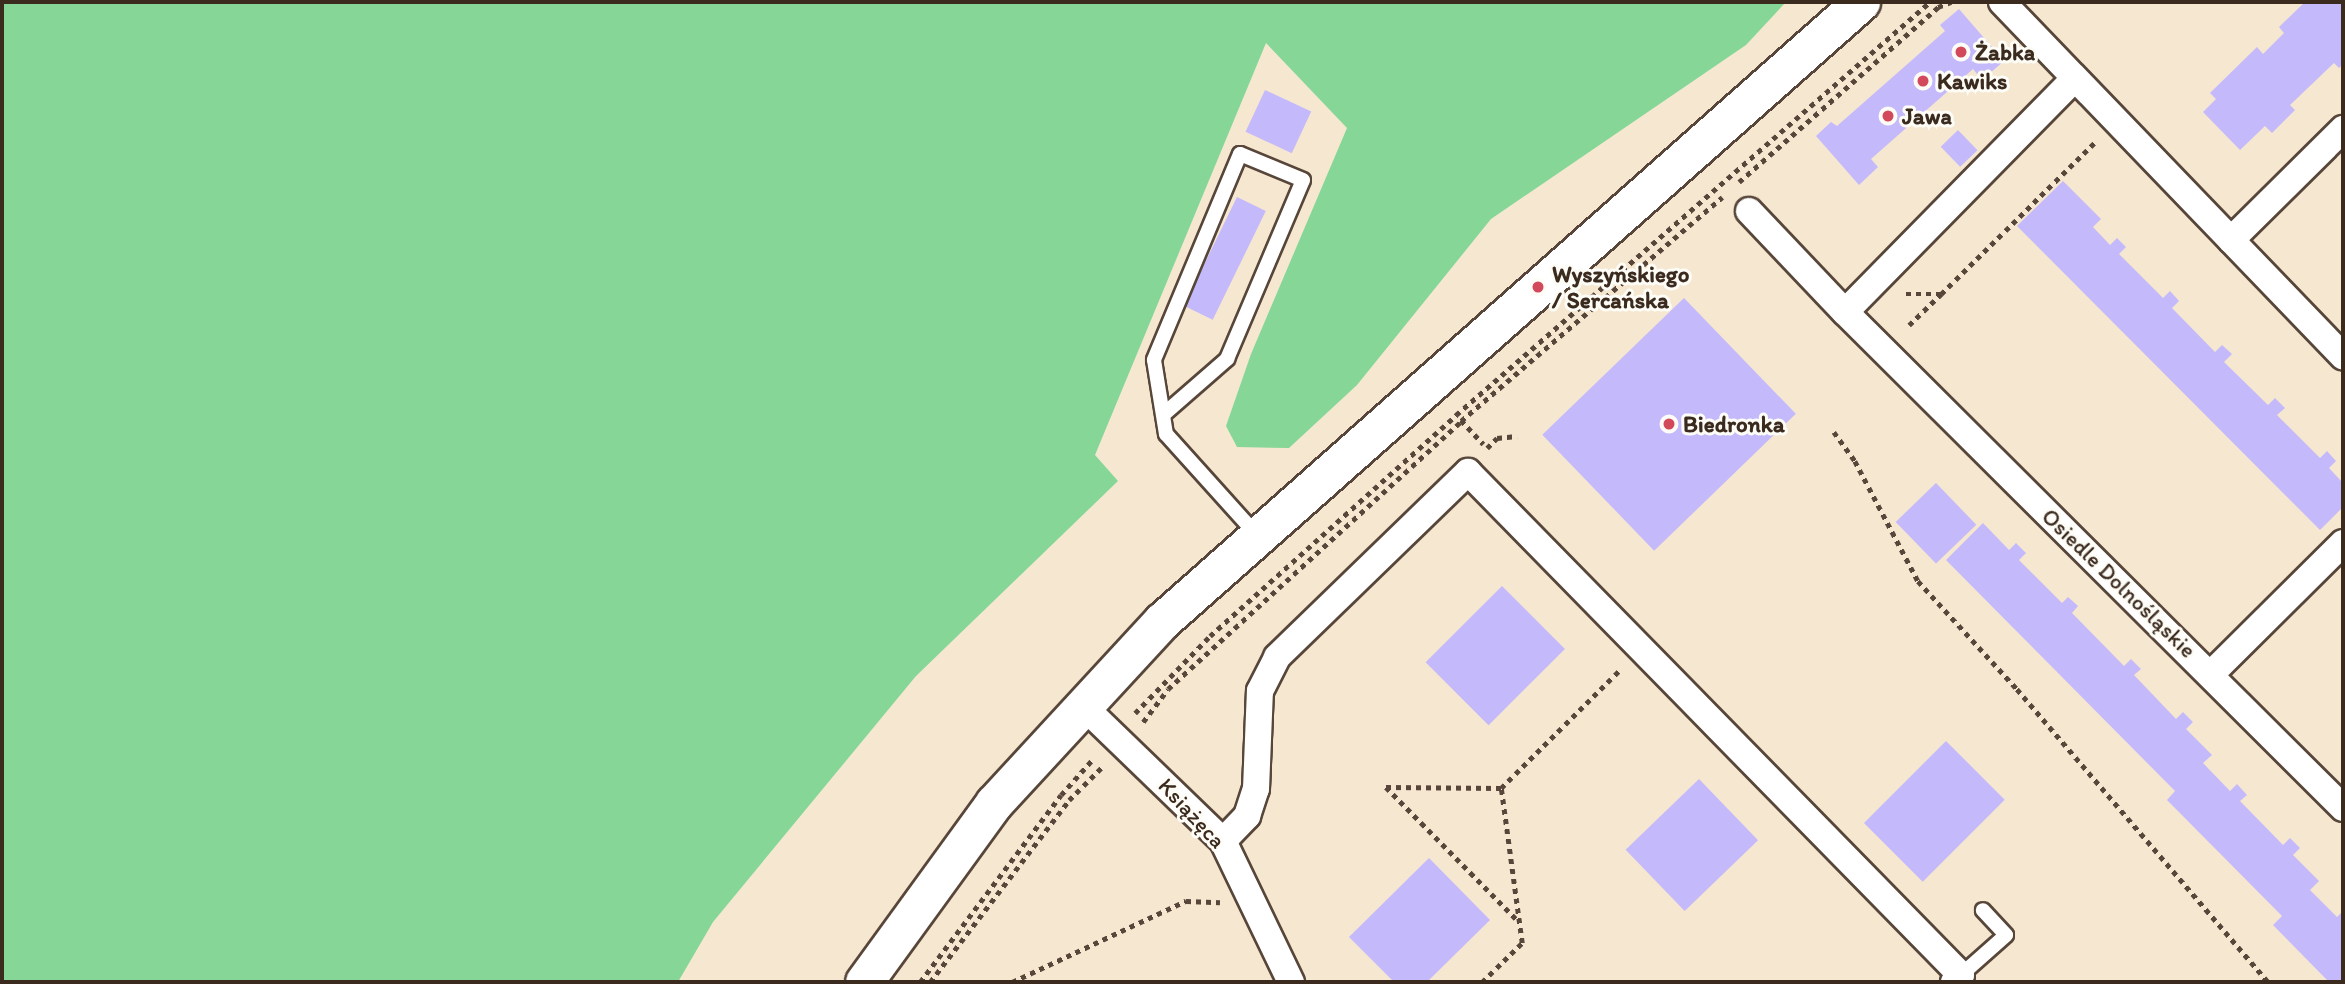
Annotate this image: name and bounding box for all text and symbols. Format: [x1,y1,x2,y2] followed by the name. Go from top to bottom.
[1975,38,2035,66] place label: Żabka
[1953,44,1969,60] marker: Żabka
[1937,67,2007,95] place label: Kawiks
[1915,73,1931,89] marker: Kawiks
[1902,102,1952,130] place label: Jawa
[1880,108,1896,124] marker: Jawa
[1552,260,1689,314] place label: Wyszyńskiego / Sercańska
[1530,279,1546,295] marker: Wyszyńskiego / Sercańska
[1683,410,1785,438] place label: Biedronka
[1661,416,1677,432] marker: Biedronka
[2036,502,2202,664] street label: Osiedle Dolnośląskie
[1153,772,1231,854] street label: Książęca

